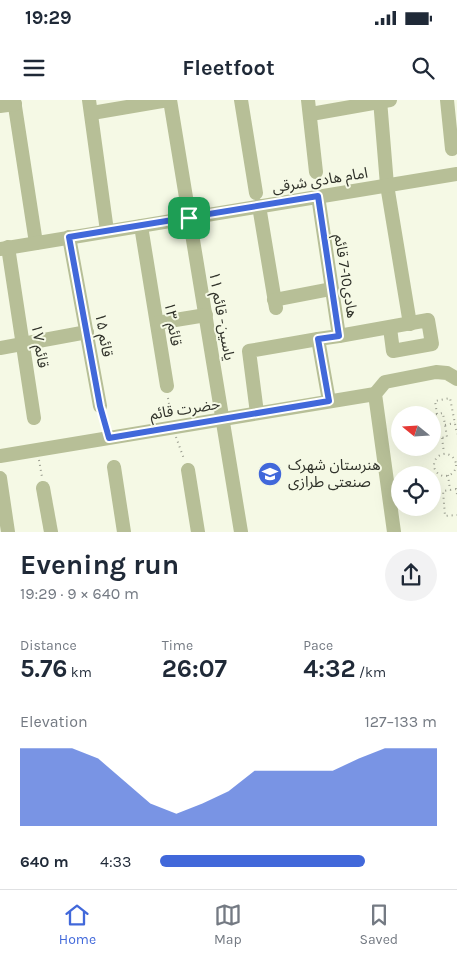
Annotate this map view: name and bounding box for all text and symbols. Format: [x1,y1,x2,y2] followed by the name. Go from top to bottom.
[25,7,72,29] text: 19:29
[20,54,48,82] icon: menu
[409,54,437,82] icon: search
[182,55,275,81] text: Fleetfoot
[271,164,369,198] street label: امام هادی شرقی
[168,197,210,239] pin
[175,204,203,232] icon: arrive
[329,233,362,320] street label: هادی10-7 قائم
[203,270,239,362] street label: یاسین- قائم ۱۱
[159,301,185,348] street label: قائم ۱۳
[89,312,117,359] street label: قائم ۱۵
[26,323,52,370] street label: قائم ۱۷
[149,395,222,425] street label: حضرت قائم
[391,406,441,456] north arrow
[391,406,441,516] map controls
[288,456,381,491] place label: هنرستان شهرک صنعتی طرازی
[257,461,283,487] school or university icon: هنرستان شهرک صنعتی طرازی
[391,466,441,516] button: locate
[20,548,179,581] text: Evening run
[385,549,437,601] button: share
[20,584,139,603] text: 19:29 · 9 × 640 m
[20,637,77,654] text: Distance
[162,637,193,654] text: Time
[303,637,333,654] text: Pace
[20,654,68,683] text: 5.76
[162,654,227,683] text: 26:07
[303,654,356,683] text: 4:32
[68,664,92,681] text: km
[356,664,386,681] text: /km
[20,712,88,731] text: Elevation
[364,712,437,731] text: 127–133 m
[20,852,69,871] text: 640 m
[100,852,132,871] text: 4:33
[59,901,96,948] tab: Home
[214,901,242,948] tab: Map
[359,901,398,948] tab: Saved

